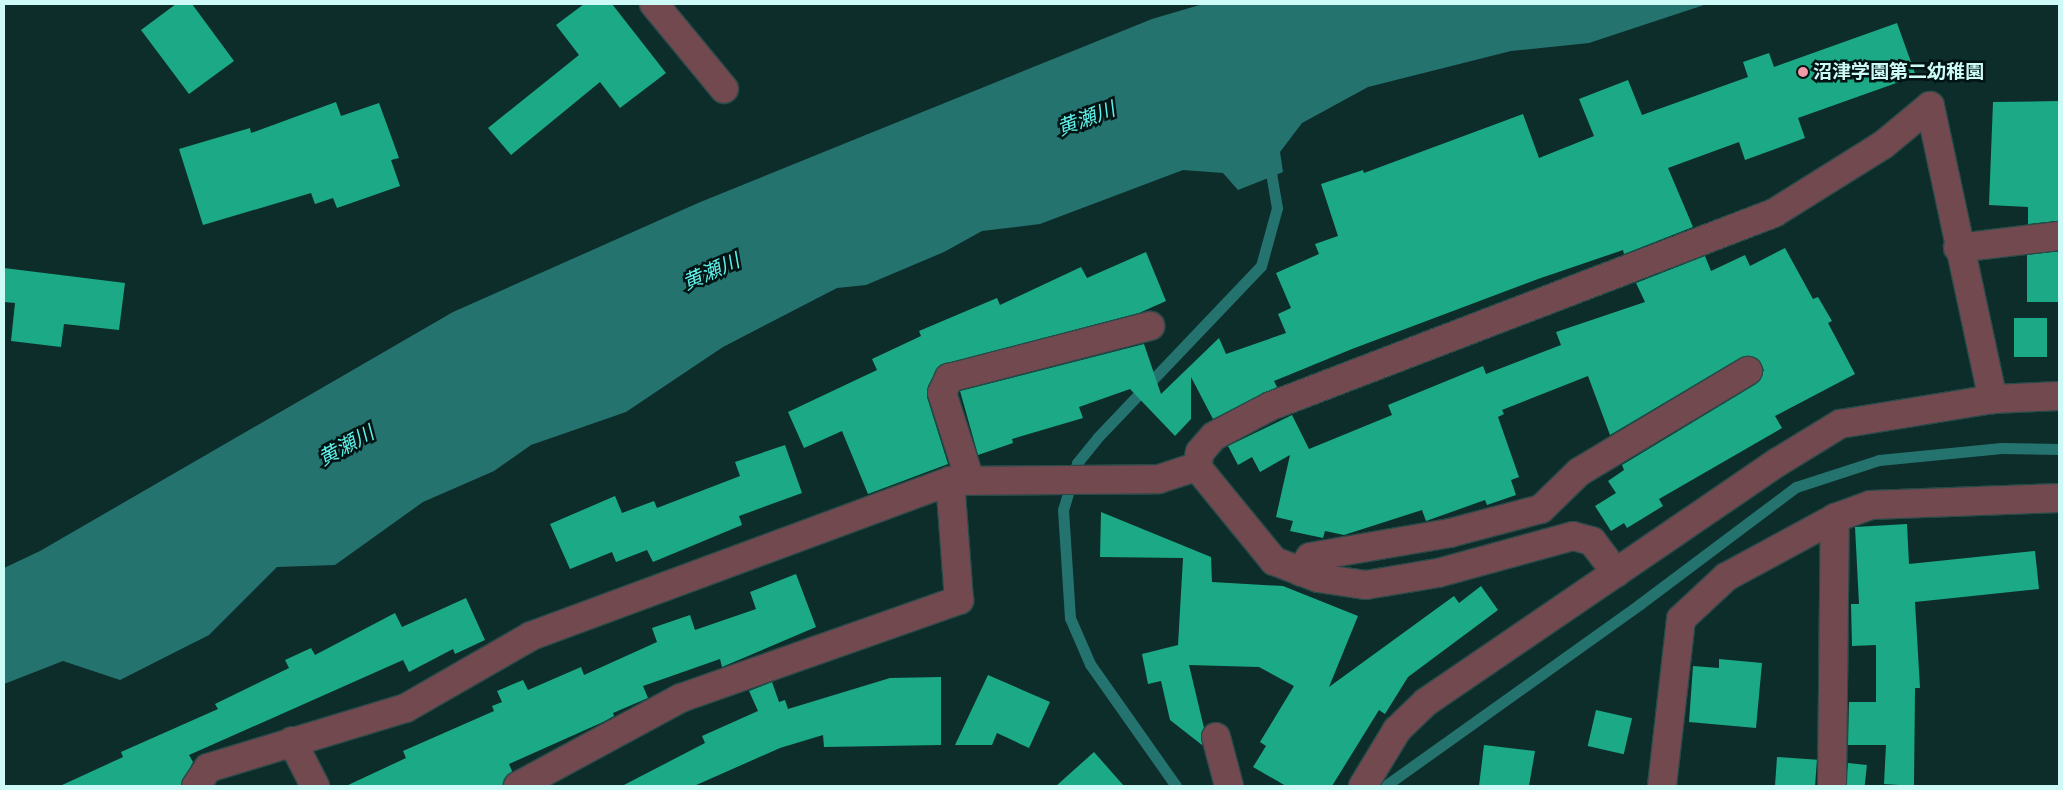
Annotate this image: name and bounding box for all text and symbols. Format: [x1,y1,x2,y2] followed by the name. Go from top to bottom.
[1813,61,1984,83] place label: 沼津学園第二幼稚園
[1797,66,1809,78] marker: 沼津学園第二幼稚園
[1054,97,1118,141] water label: 黄瀬川
[679,249,743,295] water label: 黄瀬川
[314,421,378,471] water label: 黄瀬川

